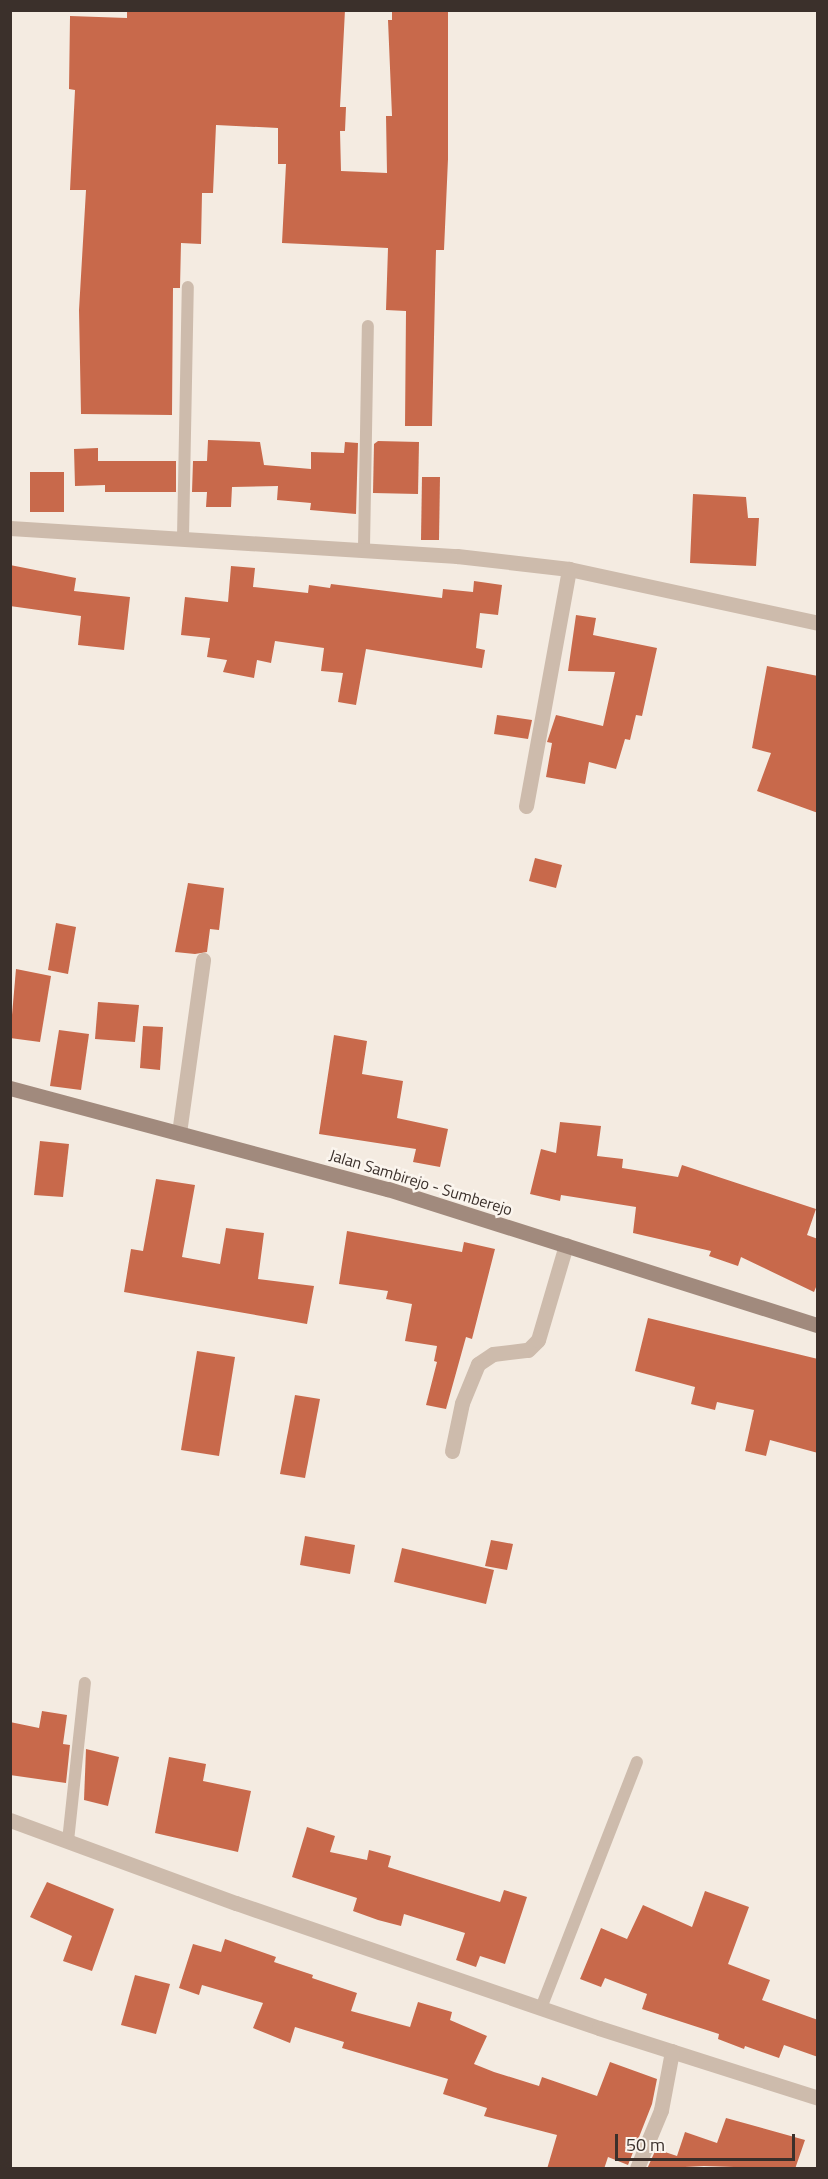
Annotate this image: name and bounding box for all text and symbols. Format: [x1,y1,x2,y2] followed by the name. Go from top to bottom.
[327,1145,515,1219] street label: Jalan Sambirejo - Sumberejo
[618,2122,798,2160] scale bar
[626,2131,665,2158] text: 50 m

